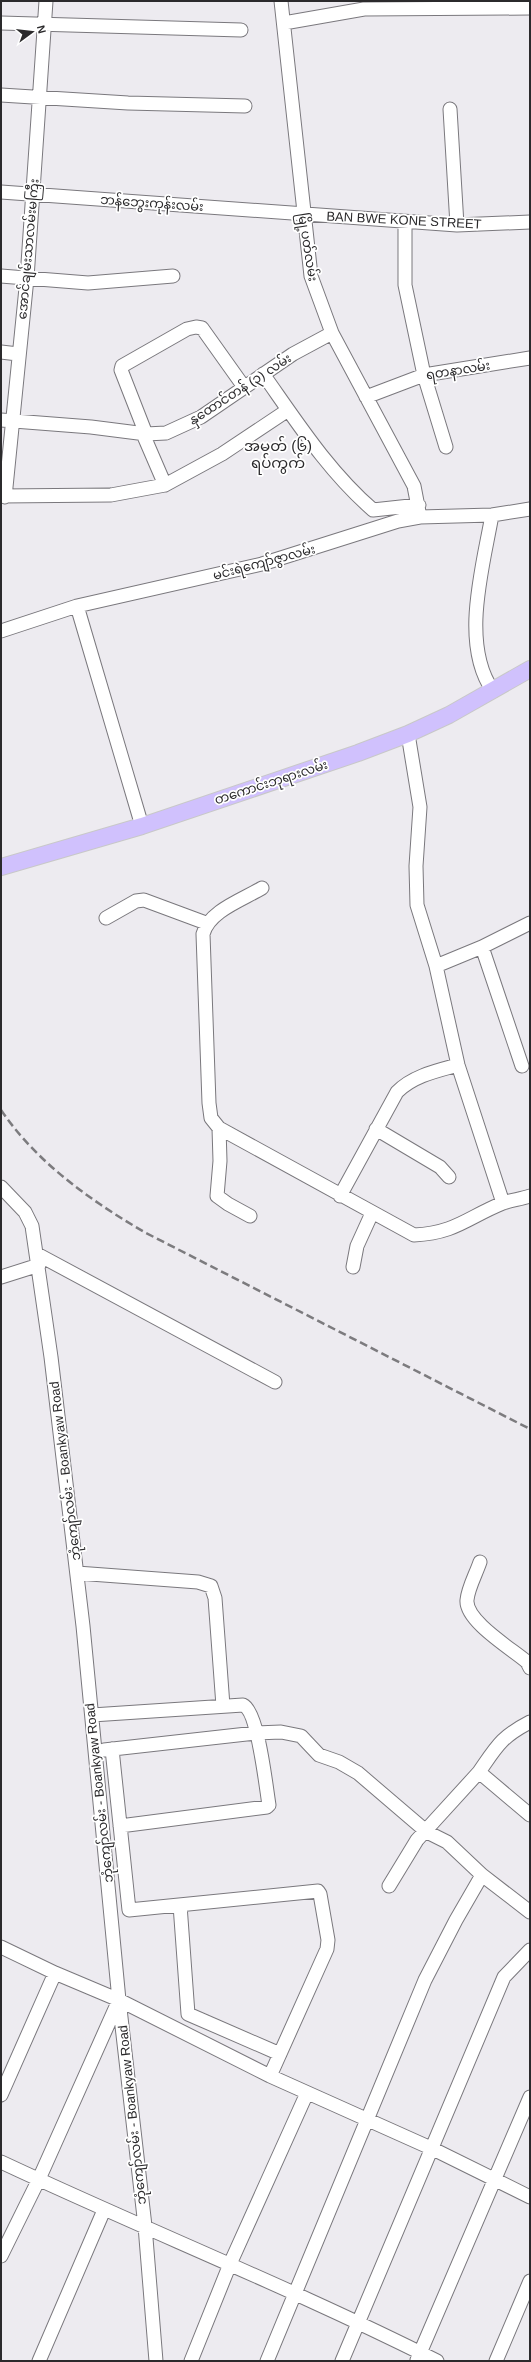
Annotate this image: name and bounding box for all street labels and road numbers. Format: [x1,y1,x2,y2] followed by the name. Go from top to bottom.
[13,178,45,320] street label: အောင်ချမ်းသာလမ်းမကြီး
[100,191,204,217] street label: ဘန်ဘွေးကုန်းလမ်း
[326,208,482,232] street label: BAN BWE KONE STREET
[292,212,322,283] street label: မြို့ပတ်လမ်း
[185,349,296,430] street label: နှထောင်တန် (၃) လမ်း
[425,357,492,385] street label: ရတနာလမ်း
[211,540,318,586] street label: မင်းရဲကျော်ဇွာလမ်း
[212,756,330,810] street label: တကောင်းဘုရားလမ်း
[46,1380,86,1562] street label: ဘုံကျော်လမ်း - Boankyaw Road
[81,1702,119,1884] street label: ဘုံကျော်လမ်း - Boankyaw Road
[114,2024,152,2206] street label: ဘုံကျော်လမ်း - Boankyaw Road

